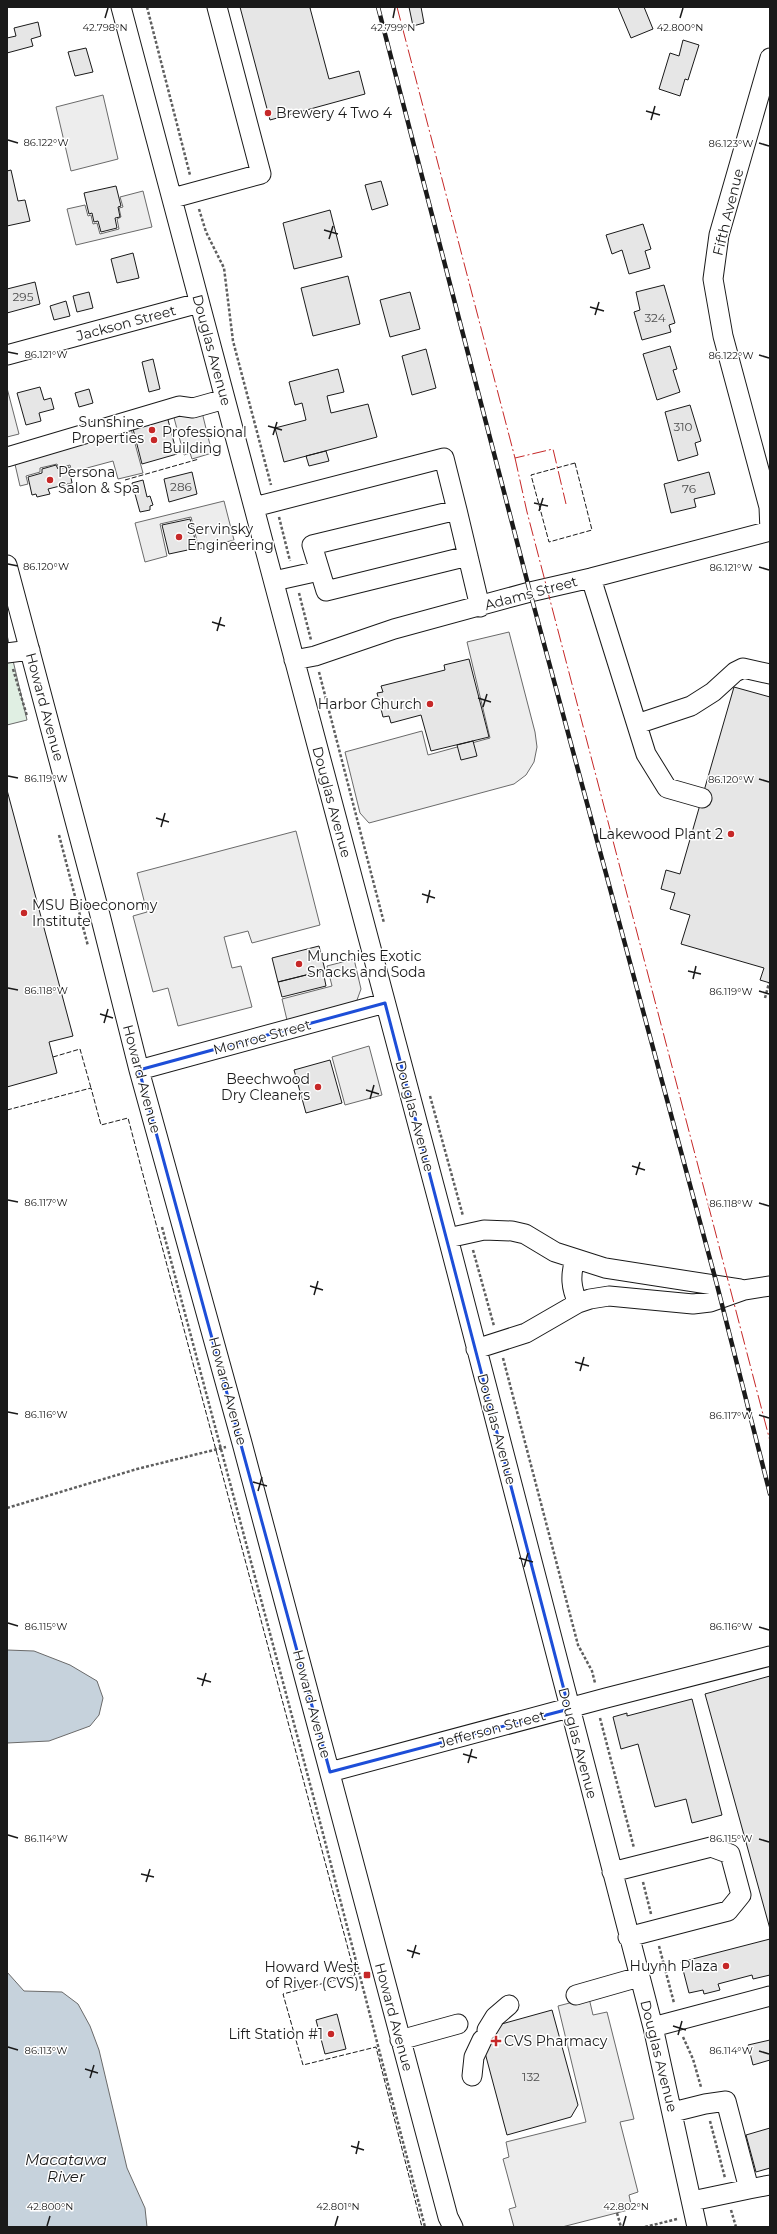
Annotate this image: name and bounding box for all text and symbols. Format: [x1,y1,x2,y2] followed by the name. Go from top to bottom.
[82,21,128,34] text: 42.798°N
[371,21,415,34] text: 42.799°N
[657,21,703,34] text: 42.800°N
[276,104,393,122] place label: Brewery 4 Two 4
[263,108,273,118] marker: Brewery 4 Two 4
[23,136,69,149] text: 86.122°W
[709,137,753,150] text: 86.123°W
[708,167,748,257] street label: Fifth Avenue
[13,289,34,304] house number: 295
[188,292,236,408] street label: Douglas Avenue
[73,301,178,345] street label: Jackson Street
[644,310,666,325] house number: 324
[24,348,68,361] text: 86.121°W
[708,349,754,362] text: 86.122°W
[72,413,144,447] place label: Sunshine Properties
[673,419,693,434] house number: 310
[162,423,247,457] place label: Professional Building
[147,425,157,435] marker: Sunshine Properties
[149,435,159,445] marker: Professional Building
[58,463,140,497] place label: Persona Salon & Spa
[45,475,55,485] marker: Persona Salon & Spa
[170,479,192,494] house number: 286
[682,481,696,496] house number: 76
[187,520,274,554] place label: Servinsky Engineering
[174,532,184,542] marker: Servinsky Engineering
[23,560,69,573] text: 86.120°W
[709,561,753,574] text: 86.121°W
[483,572,580,614] street label: Adams Street
[22,651,68,763] street label: Howard Avenue
[318,695,422,713] place label: Harbor Church
[425,699,435,709] marker: Harbor Church
[308,744,356,860] street label: Douglas Avenue
[24,772,68,785] text: 86.119°W
[708,773,754,786] text: 86.120°W
[598,825,723,843] place label: Lakewood Plant 2
[726,829,736,839] marker: Lakewood Plant 2
[32,896,158,930] place label: MSU Bioeconomy Institute
[19,908,29,918] marker: MSU Bioeconomy Institute
[307,947,426,981] place label: Munchies Exotic Snacks and Soda
[294,959,304,969] marker: Munchies Exotic Snacks and Soda
[24,984,68,997] text: 86.118°W
[709,985,753,998] text: 86.119°W
[211,1015,313,1059] street label: Monroe Street
[119,1023,165,1135] street label: Howard Avenue
[391,1058,439,1174] street label: Douglas Avenue
[221,1070,310,1104] place label: Beechwood Dry Cleaners
[313,1082,323,1092] marker: Beechwood Dry Cleaners
[24,1196,68,1209] text: 86.117°W
[709,1197,753,1210] text: 86.118°W
[205,1335,251,1447] street label: Howard Avenue
[473,1371,521,1487] street label: Douglas Avenue
[24,1408,68,1421] text: 86.116°W
[709,1409,753,1422] text: 86.117°W
[25,1620,67,1633] text: 86.115°W
[709,1620,753,1633] text: 86.116°W
[289,1648,335,1760] street label: Howard Avenue
[554,1685,602,1801] street label: Douglas Avenue
[436,1706,548,1752] street label: Jefferson Street
[24,1832,68,1845] text: 86.114°W
[710,1832,752,1845] text: 86.115°W
[630,1957,718,1975] place label: Huynh Plaza
[264,1958,359,1992] place label: Howard West of River (CVS)
[371,1961,417,2073] street label: Howard Avenue
[721,1961,731,1971] marker: Huynh Plaza
[362,1970,372,1980] marker: Howard West of River (CVS)
[636,1998,682,2114] street label: Douglas Avenue
[228,2025,323,2043] place label: Lift Station #1
[326,2029,336,2039] marker: Lift Station #1
[504,2032,608,2050] place label: CVS Pharmacy
[491,2036,501,2046] marker: CVS Pharmacy
[25,2044,67,2057] text: 86.113°W
[709,2044,753,2057] text: 86.114°W
[522,2069,540,2084] house number: 132
[25,2150,107,2186] water label: Macatawa River
[27,2200,73,2213] text: 42.800°N
[316,2200,360,2213] text: 42.801°N
[603,2200,649,2213] text: 42.802°N

